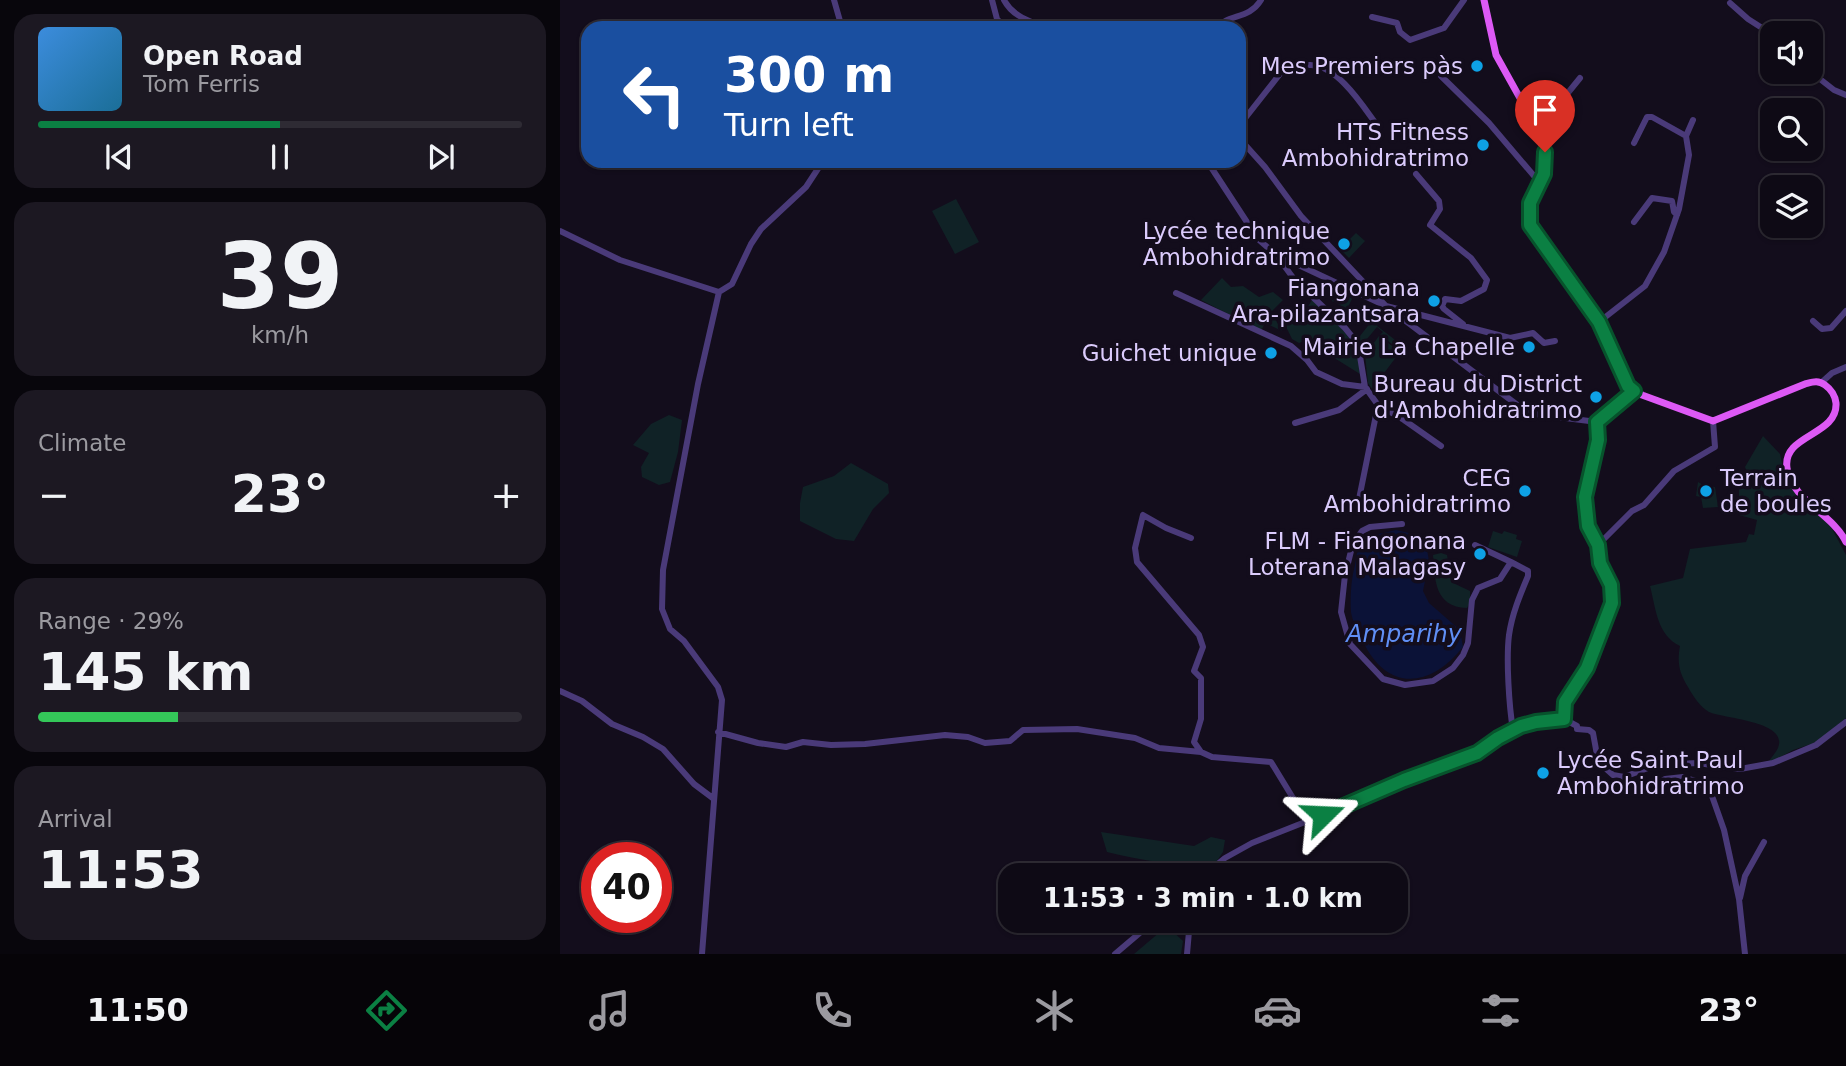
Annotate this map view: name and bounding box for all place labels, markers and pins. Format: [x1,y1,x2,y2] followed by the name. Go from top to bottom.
[1261,53,1463,79] place label: Mes Premiers pàs
[1469,58,1485,74] marker: Mes Premiers pàs
[1515,80,1575,152] pin
[1282,119,1469,171] place label: HTS Fitness Ambohidratrimo
[1475,137,1491,153] marker: HTS Fitness Ambohidratrimo
[1143,218,1330,270] place label: Lycée technique Ambohidratrimo
[1336,236,1352,252] marker: Lycée technique Ambohidratrimo
[1232,275,1420,327] place label: Fiangonana Ara-pilazantsara
[1426,293,1442,309] marker: Fiangonana Ara-pilazantsara
[1303,334,1515,360] place label: Mairie La Chapelle
[1521,339,1537,355] marker: Mairie La Chapelle
[1082,340,1257,366] place label: Guichet unique
[1263,345,1279,361] marker: Guichet unique
[1373,371,1582,423] place label: Bureau du District d'Ambohidratrimo
[1588,389,1604,405] marker: Bureau du District d'Ambohidratrimo
[1324,465,1511,517] place label: CEG Ambohidratrimo
[1719,465,1832,517] place label: Terrain de boules
[1517,483,1533,499] marker: CEG Ambohidratrimo
[1698,483,1714,499] marker: Terrain de boules
[1248,528,1466,580] place label: FLM - Fiangonana Loterana Malagasy
[1472,546,1488,562] marker: FLM - Fiangonana Loterana Malagasy
[1557,747,1744,799] place label: Lycée Saint Paul Ambohidratrimo
[1535,765,1551,781] marker: Lycée Saint Paul Ambohidratrimo

